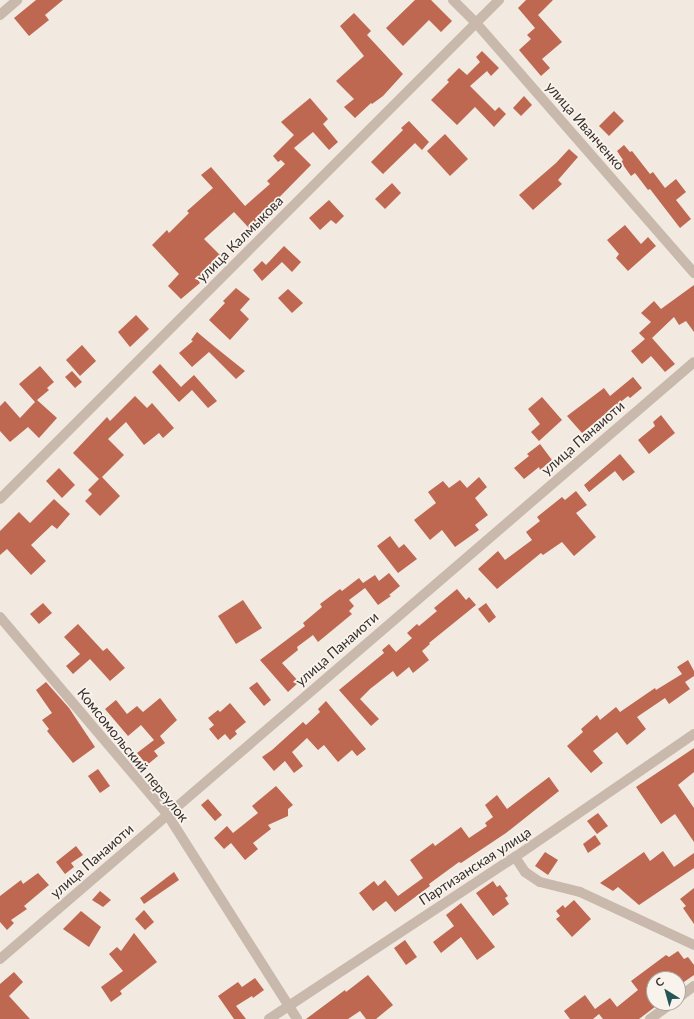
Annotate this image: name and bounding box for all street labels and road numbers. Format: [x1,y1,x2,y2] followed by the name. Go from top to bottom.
[542,78,628,174] street label: улица Иванченко
[193,192,287,286] street label: улица Калмыкова
[538,397,628,479] street label: улица Панаиоти
[292,608,382,690] street label: улица Панаиоти
[74,685,192,825] street label: Комсомольский переулок
[47,820,137,902] street label: улица Панаиоти
[416,823,534,909] street label: Партизанская улица

